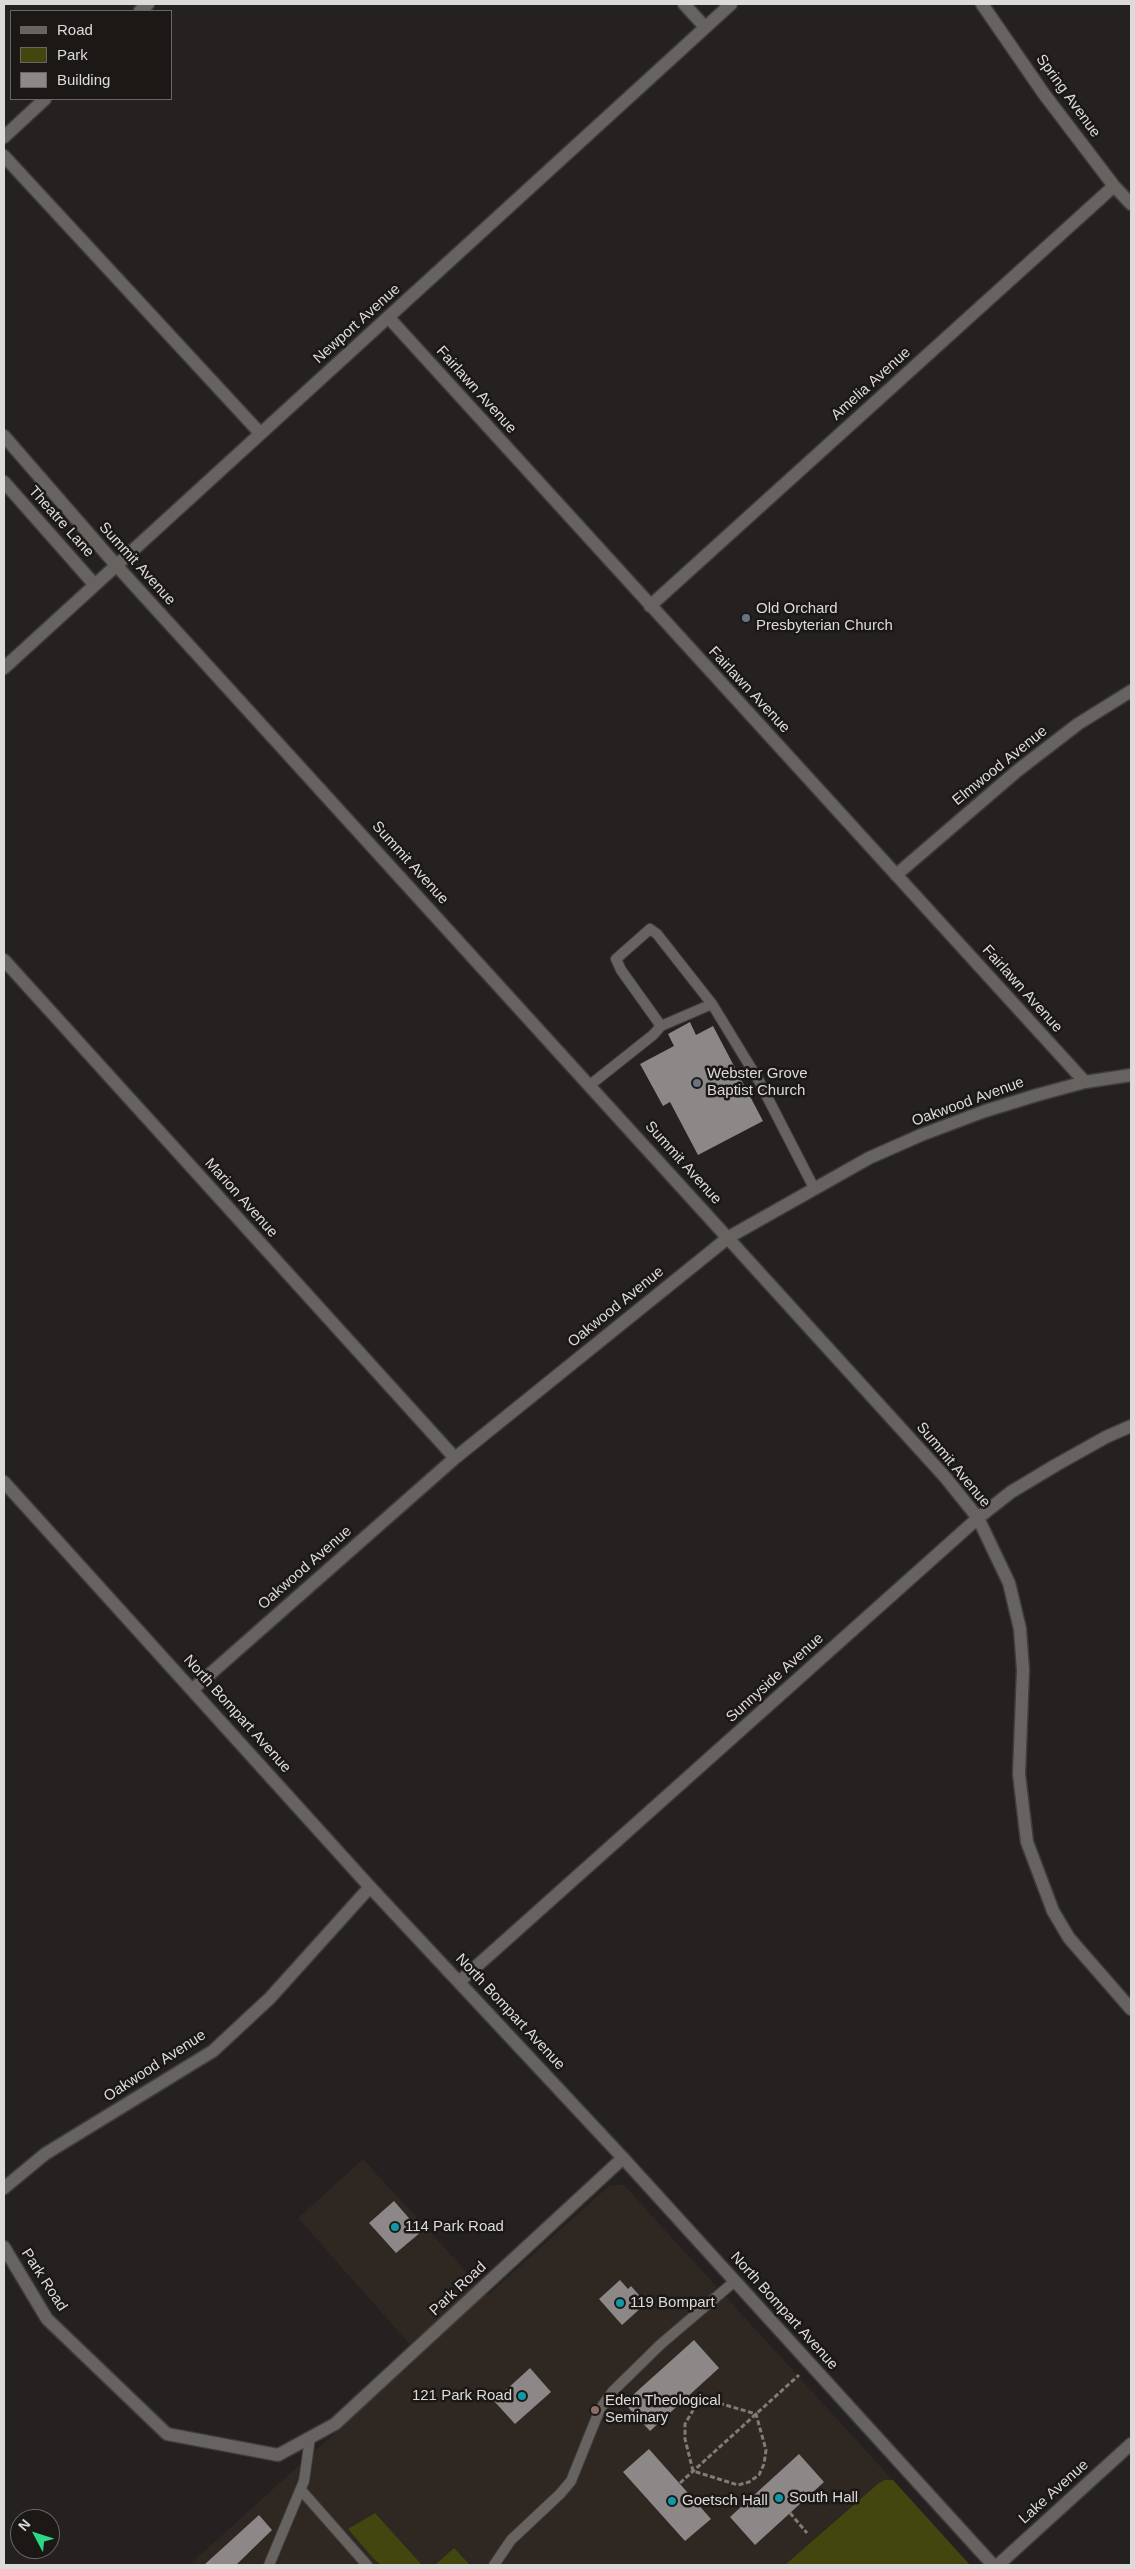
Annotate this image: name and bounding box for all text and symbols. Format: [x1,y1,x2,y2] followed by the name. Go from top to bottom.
[10,10,172,100] legend
[57,21,93,38] text: Road
[57,46,88,63] text: Park
[1032,51,1104,141] street label: Spring Avenue
[57,71,110,88] text: Building
[310,280,404,368] street label: Newport Avenue
[432,343,520,437] street label: Fairlawn Avenue
[828,344,914,424] street label: Amelia Avenue
[24,483,98,561] street label: Theatre Lane
[95,519,179,609] street label: Summit Avenue
[756,600,893,635] place label: Old Orchard Presbyterian Church
[740,612,752,624] marker: Old Orchard Presbyterian Church
[704,643,794,737] street label: Fairlawn Avenue
[949,722,1051,810] street label: Elmwood Avenue
[368,818,452,908] street label: Summit Avenue
[978,942,1066,1036] street label: Fairlawn Avenue
[707,1065,808,1100] place label: Webster Grove Baptist Church
[909,1073,1027,1131] street label: Oakwood Avenue
[691,1077,703,1089] marker: Webster Grove Baptist Church
[641,1118,725,1208] street label: Summit Avenue
[201,1155,281,1241] street label: Marion Avenue
[564,1263,668,1351] street label: Oakwood Avenue
[912,1419,994,1511] street label: Summit Avenue
[255,1522,355,1614] street label: Oakwood Avenue
[723,1630,827,1726] street label: Sunnyside Avenue
[179,1651,295,1777] street label: North Bompart Avenue
[451,1950,569,2074] street label: North Bompart Avenue
[101,2026,209,2106] street label: Oakwood Avenue
[405,2218,504,2236] place label: 114 Park Road
[389,2221,401,2233] marker: 114 Park Road
[17,2245,71,2315] street label: Park Road
[726,2248,842,2374] street label: North Bompart Avenue
[426,2258,490,2320] street label: Park Road
[630,2294,715,2312] place label: 119 Bompart
[614,2297,626,2309] marker: 119 Bompart
[412,2387,512,2405] place label: 121 Park Road
[516,2390,528,2402] marker: 121 Park Road
[605,2392,721,2427] place label: Eden Theological Seminary
[589,2404,601,2416] marker: Eden Theological Seminary
[1016,2456,1092,2528] street label: Lake Avenue
[789,2489,858,2507] place label: South Hall
[682,2492,768,2510] place label: Goetsch Hall
[773,2492,785,2504] marker: South Hall
[666,2495,678,2507] marker: Goetsch Hall
[10,2509,60,2559] north arrow
[15,2516,34,2534] text: N

